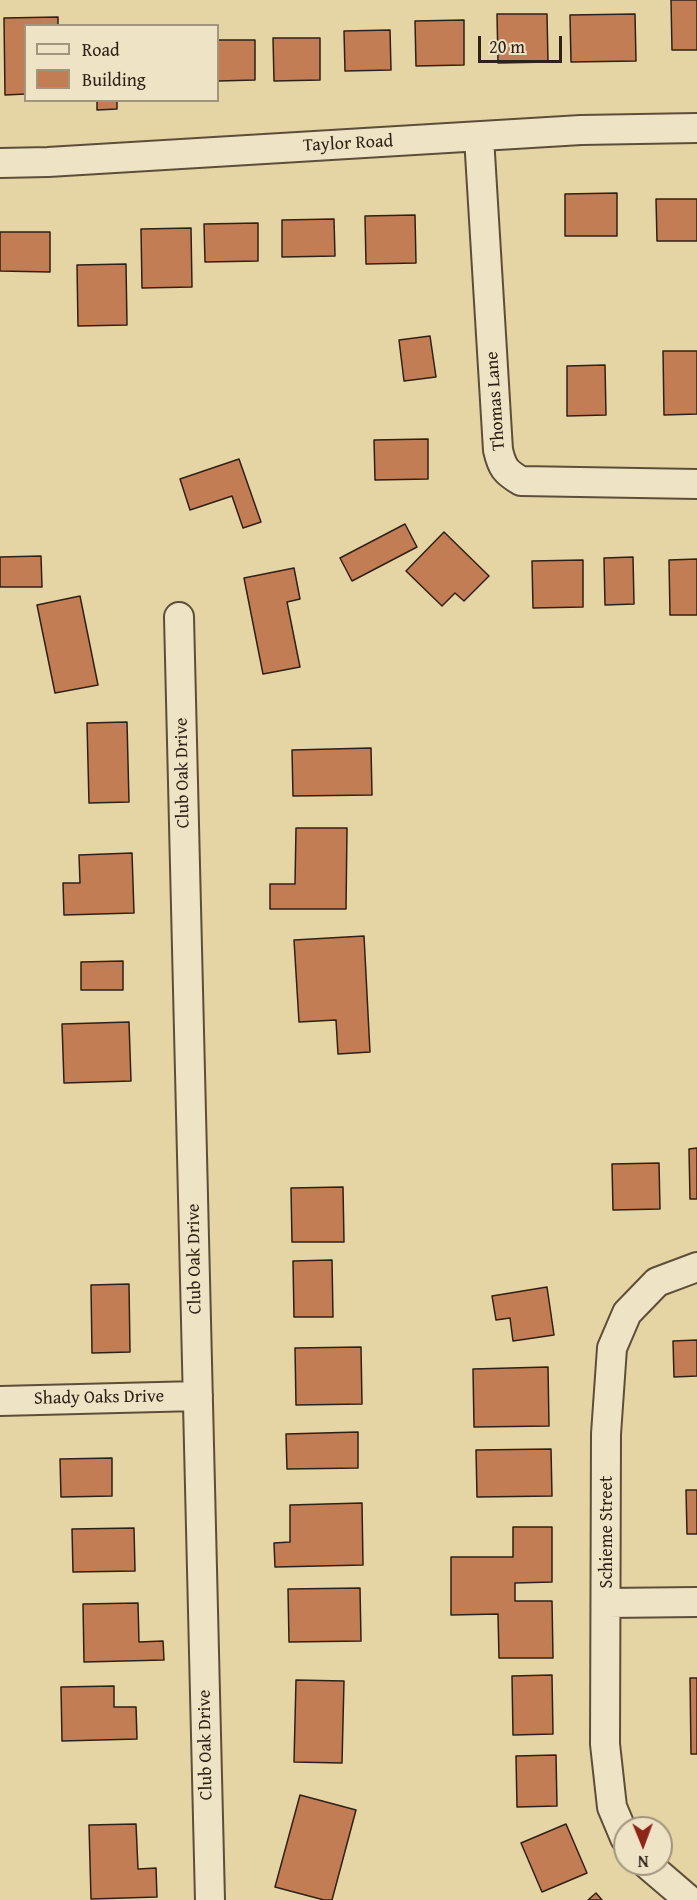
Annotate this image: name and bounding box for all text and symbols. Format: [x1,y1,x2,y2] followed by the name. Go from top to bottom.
[24,24,219,102] legend
[481,24,565,62] scale bar
[489,33,525,60] text: 20 m
[82,36,120,63] text: Road
[82,66,146,93] text: Building
[302,131,394,157] street label: Taylor Road
[482,351,510,451] street label: Thomas Lane
[171,717,195,829] street label: Club Oak Drive
[183,1203,207,1315] street label: Club Oak Drive
[34,1386,164,1410] street label: Shady Oaks Drive
[596,1476,618,1588] street label: Schieme Street
[194,1689,218,1801] street label: Club Oak Drive
[613,1816,673,1876] north arrow
[638,1850,649,1874] text: N

